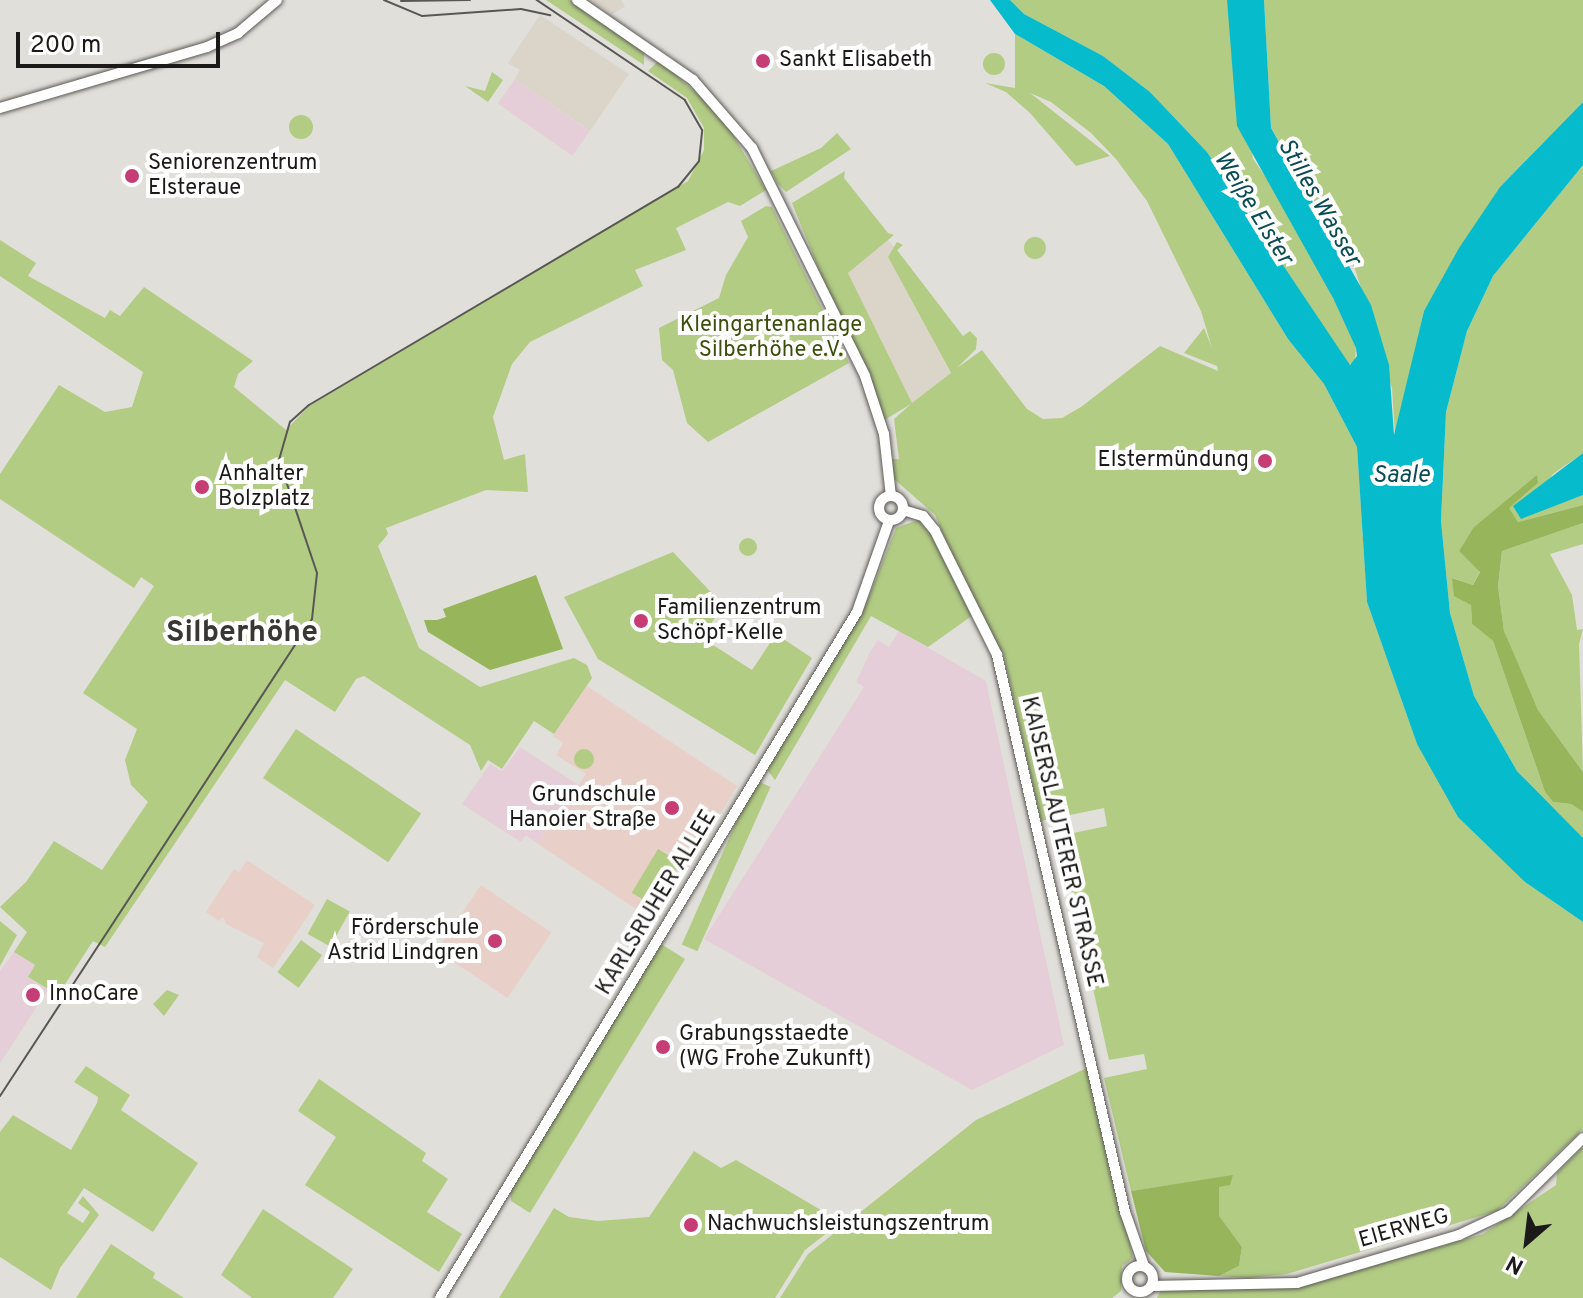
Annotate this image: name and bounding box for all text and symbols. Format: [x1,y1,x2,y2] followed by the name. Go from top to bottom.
[20,16,224,66] scale bar
[30,31,101,61] text: 200 m
[779,48,932,74] place label: Sankt Elisabeth
[754,52,772,70] marker: Sankt Elisabeth
[1270,134,1366,272] water label: Stilles Wasser
[1206,147,1298,271] water label: Weiße Elster
[148,150,317,202] place label: Seniorenzentrum Elsteraue
[123,167,141,185] marker: Seniorenzentrum Elsteraue
[680,312,862,364] park label: Kleingartenanlage Silberhöhe e.V.
[1098,448,1249,474] place label: Elstermündung
[1256,452,1274,470] marker: Elstermündung
[218,461,310,512] place label: Anhalter Bolzplatz
[1372,463,1430,491] water label: Saale
[193,478,211,496] marker: Anhalter Bolzplatz
[657,595,821,646] place label: Familienzentrum Schöpf-Kelle
[632,612,650,630] marker: Familienzentrum Schöpf-Kelle
[166,616,318,652] district label: Silberhöhe
[1015,694,1107,990] street label: KAISERSLAUTERER STRASSE
[509,782,656,834] place label: Grundschule Hanoier Straße
[663,799,681,817] marker: Grundschule Hanoier Straße
[591,805,723,1001] street label: KARLSRUHER ALLEE
[327,915,479,966] place label: Förderschule Astrid Lindgren
[486,932,504,950] marker: Förderschule Astrid Lindgren
[49,982,139,1008] place label: InnoCare
[24,986,42,1004] marker: InnoCare
[679,1021,871,1072] place label: Grabungsstaedte (WG Frohe Zukunft)
[654,1038,672,1056] marker: Grabungsstaedte (WG Frohe Zukunft)
[1487,1202,1567,1282] north arrow
[1356,1204,1452,1254] street label: EIERWEG
[707,1212,989,1238] place label: Nachwuchsleistungszentrum
[682,1216,700,1234] marker: Nachwuchsleistungszentrum
[1502,1248,1529,1279] text: N

